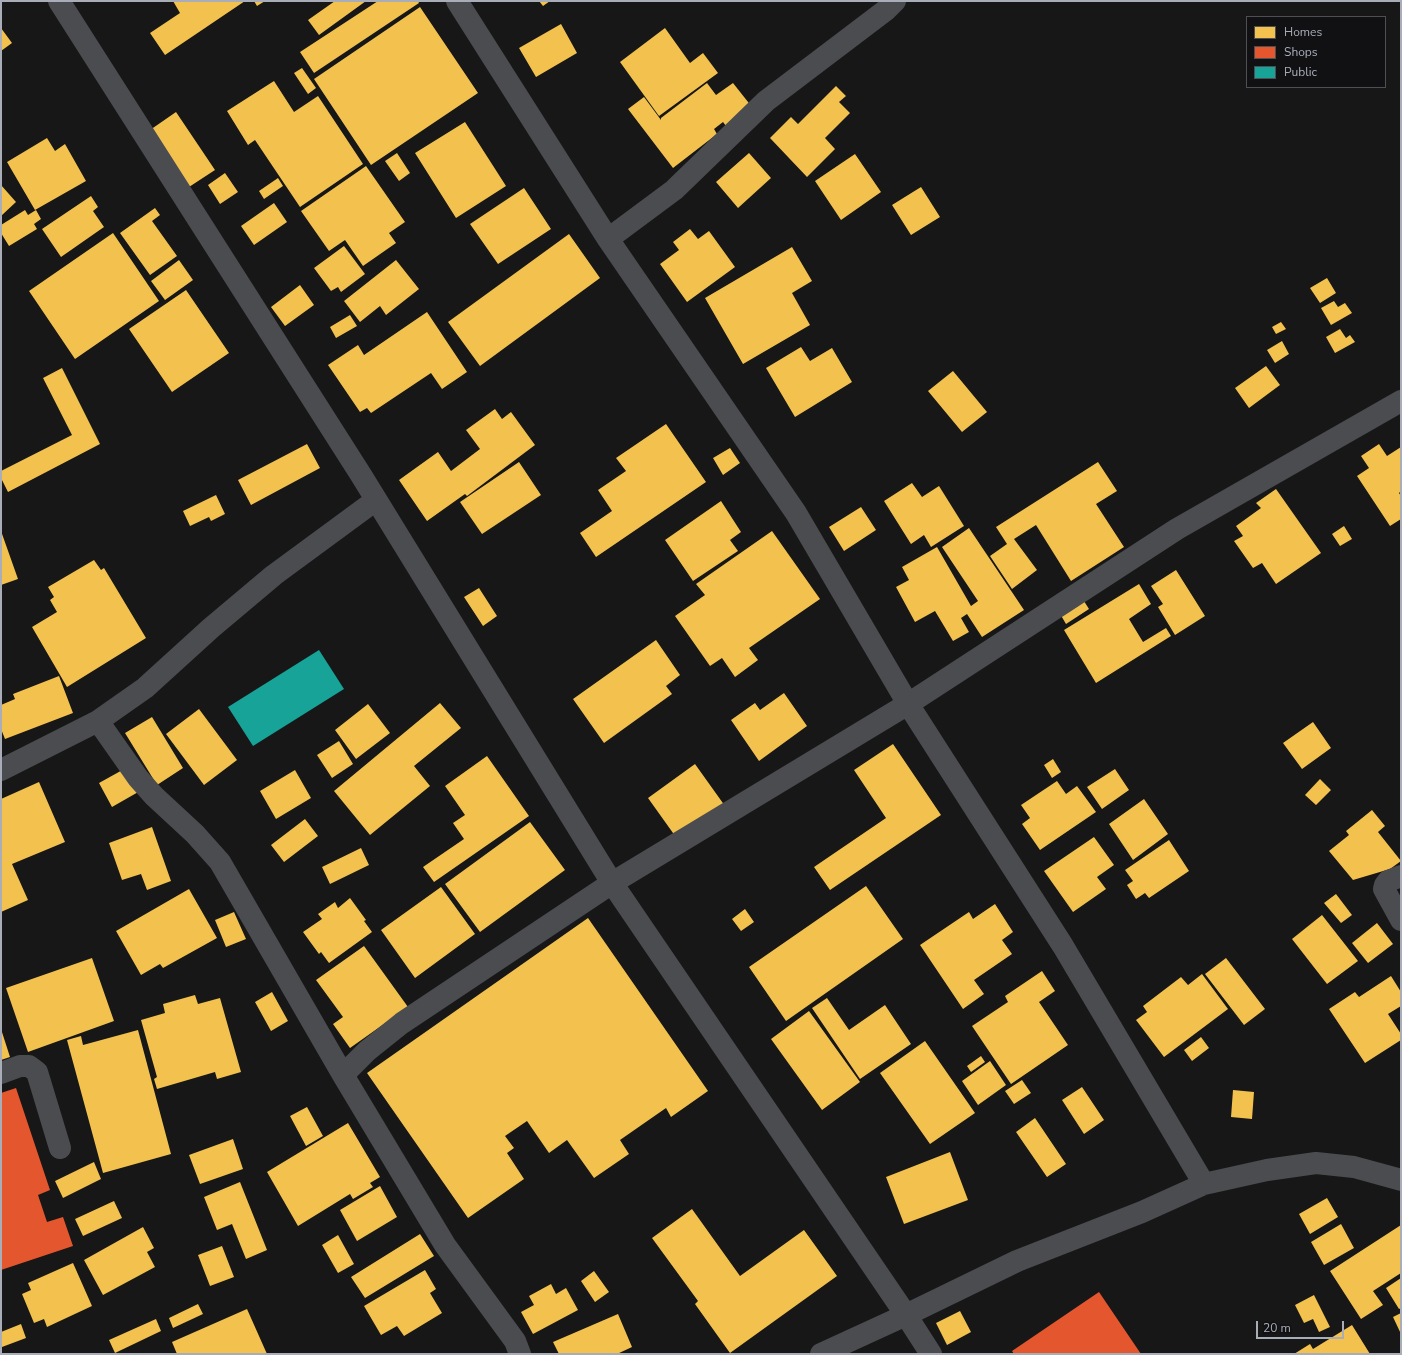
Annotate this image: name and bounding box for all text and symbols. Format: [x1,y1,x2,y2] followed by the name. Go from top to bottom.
[1246,16,1386,88] legend
[1284,24,1322,40] text: Homes
[1284,44,1318,60] text: Shops
[1284,64,1317,80] text: Public
[1258,1313,1346,1339] scale bar
[1263,1320,1291,1336] text: 20 m

